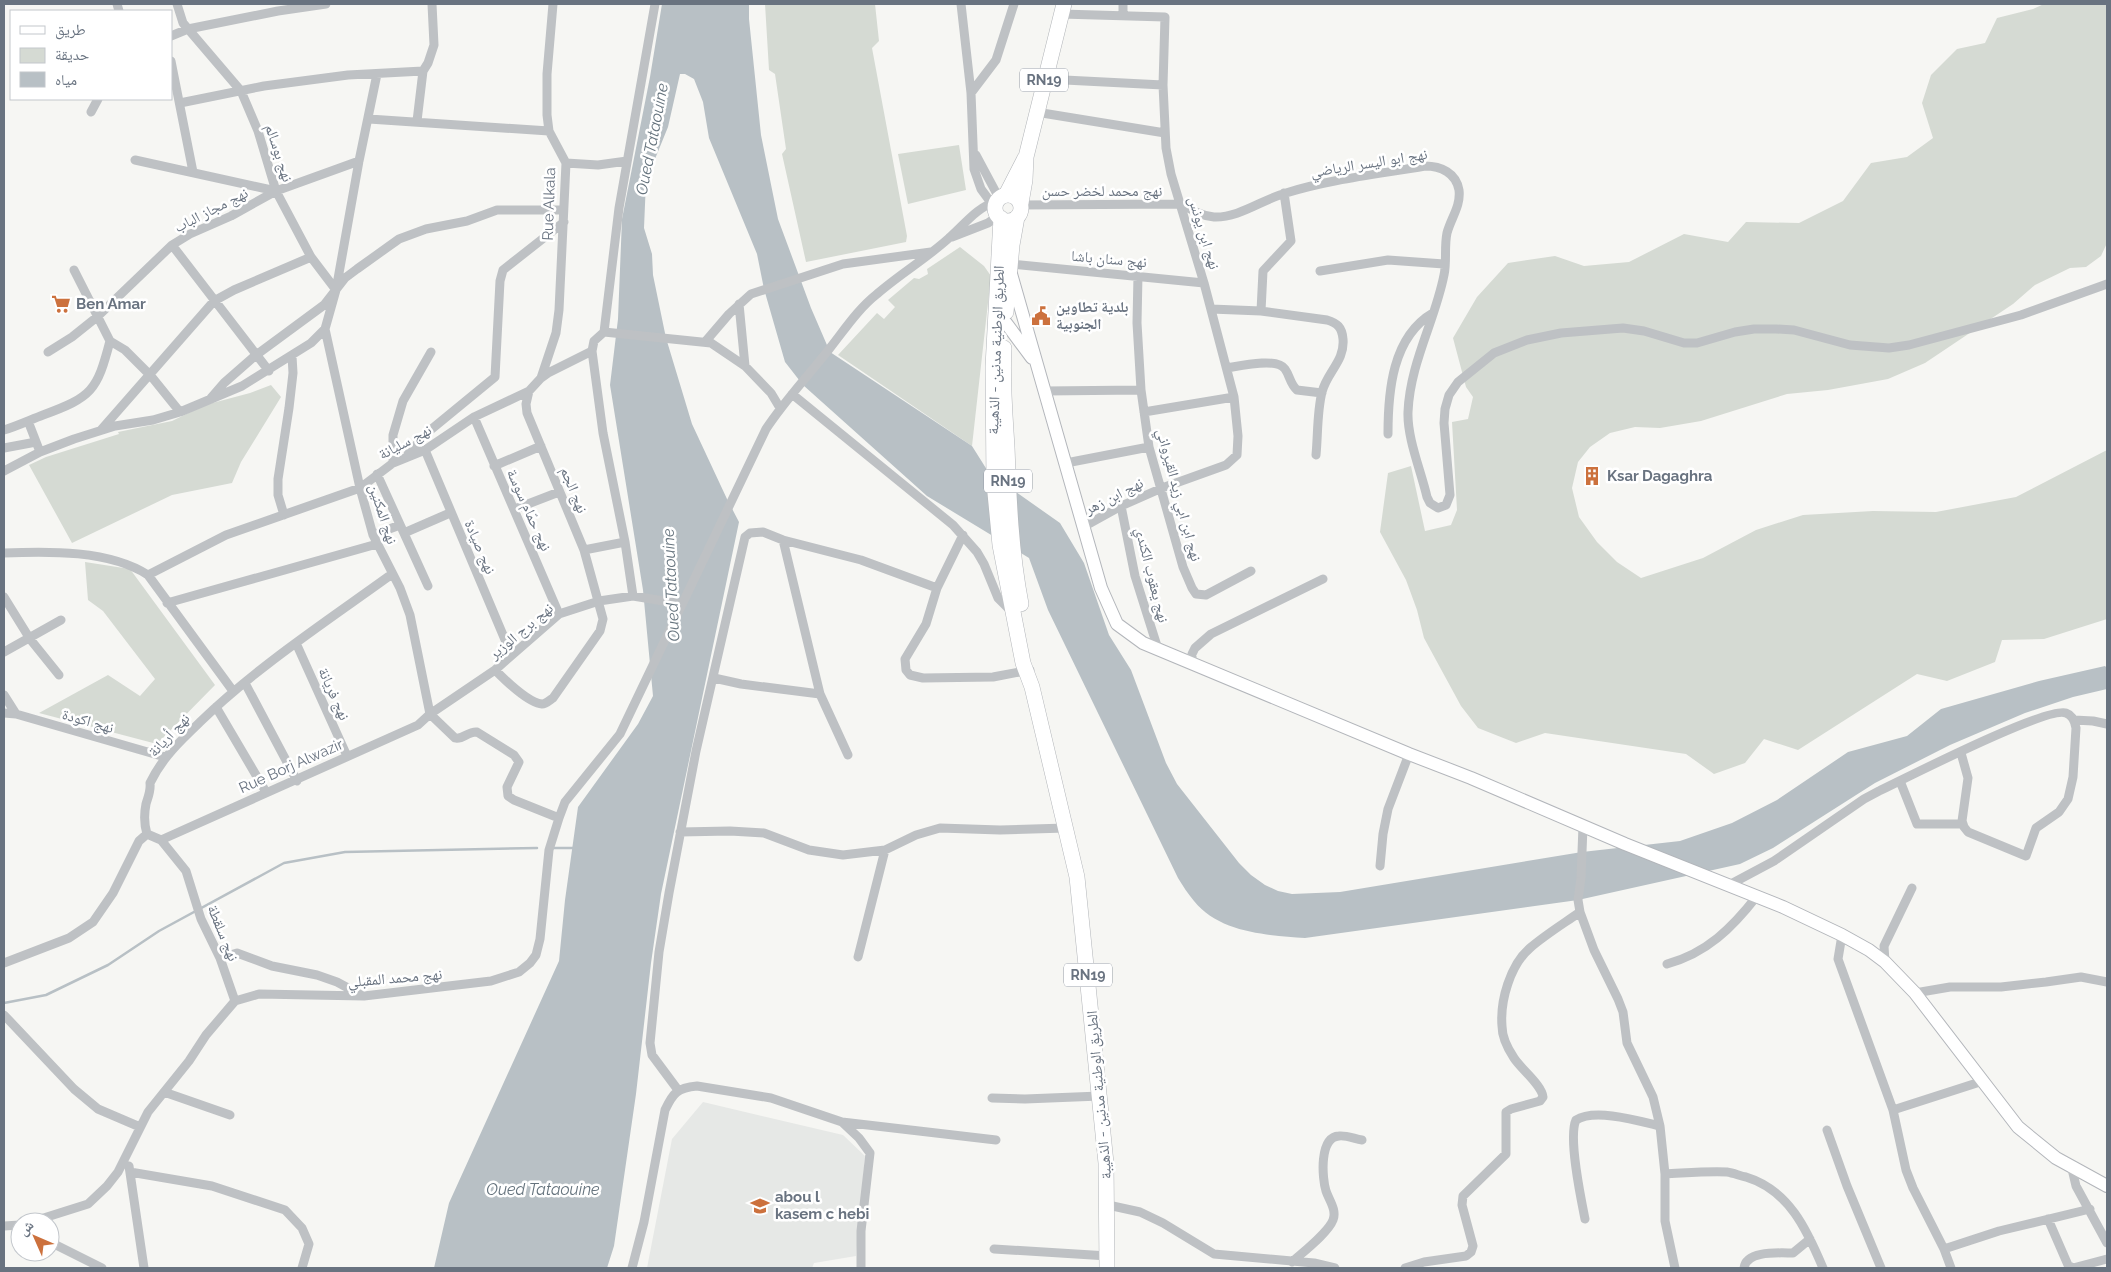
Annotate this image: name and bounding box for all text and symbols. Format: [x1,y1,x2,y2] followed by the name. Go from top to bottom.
[10,10,172,100] legend
[55,21,86,40] text: طريق
[55,46,90,64] text: حديقة
[1020,68,1068,92] road number: RN19
[55,71,77,89] text: مياه
[632,81,672,196] water label: Oued Tataouine
[260,122,297,184] street label: نهج بوسالم
[1309,145,1429,184] street label: نهج ابو اليسر الرياضي
[539,167,559,241] street label: Rue Alkala
[1042,182,1162,201] street label: نهج محمد لخضر حسن
[171,184,251,237] street label: نهج مجاز الباب
[1183,194,1224,272] street label: نهج ابن يونس
[1070,247,1148,272] street label: نهج سنان باشا
[984,265,1009,435] street label: الطريق الوطنية مدنين - الذهيبة
[50,293,72,315] supermarket icon: Ben Amar
[76,295,146,313] place label: Ben Amar
[1056,298,1128,333] place label: بلدية تطاوين الجنوبية
[1030,305,1052,327] public building icon: بلدية تطاوين الجنوبية
[375,421,435,464] street label: نهج سليانة
[1150,427,1205,564] street label: نهج ابن ابي زيد القيرواني
[556,464,591,516] street label: نهج الجم
[1581,465,1603,487] building icon: Ksar Dagaghra
[502,466,555,554] street label: نهج حمّام سوسة
[1607,467,1713,485] place label: Ksar Dagaghra
[984,470,1032,492] road number: RN19
[1081,474,1147,520] street label: نهج ابن زهر
[364,482,401,547] street label: نهج المكنين
[460,517,499,577] street label: نهج صيادة
[1129,525,1173,625] street label: نهج يعقوب الكندي
[659,528,683,642] water label: Oued Tataouine
[485,599,557,664] street label: نهج برج الوزير
[314,665,354,724] street label: نهج فريانة
[60,705,116,738] street label: نهج اكودة
[144,710,194,761] street label: نهج أريانة
[236,735,347,797] street label: Rue Borj Alwazir
[203,902,242,964] street label: نهج سلقطة
[1064,964,1112,986] road number: RN19
[347,965,443,994] street label: نهج محمد المقبلي
[1083,1010,1116,1180] street label: الطريق الوطنية مدنين - الذهيبة
[486,1180,600,1199] water label: Oued Tataouine
[775,1188,869,1223] place label: abou l kasem c hebi
[749,1195,771,1217] school or university icon: abou l kasem c hebi
[10,1212,60,1262] north arrow
[15,1217,38,1239] text: ش

